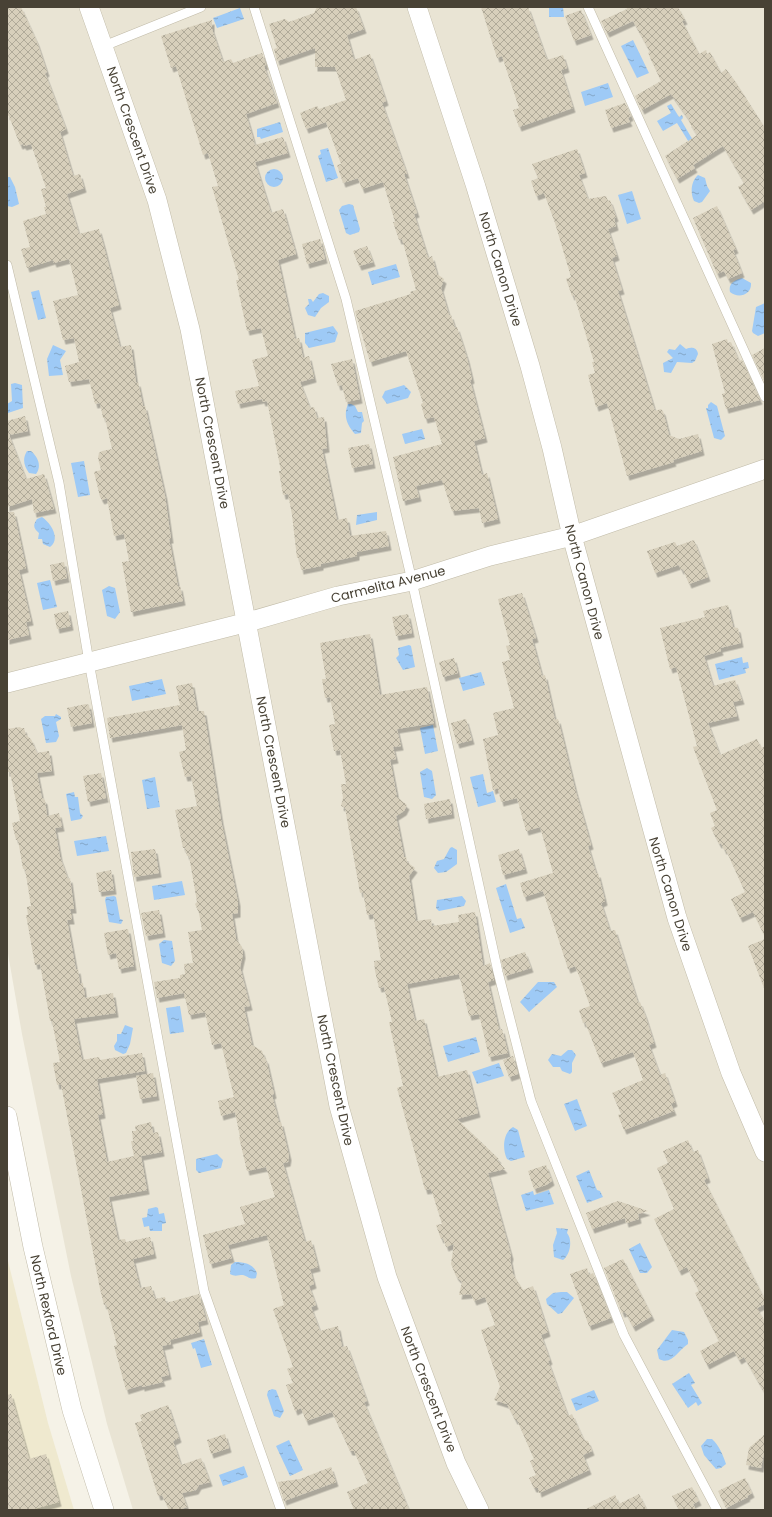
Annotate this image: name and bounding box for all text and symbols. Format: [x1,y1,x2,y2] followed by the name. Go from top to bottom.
[102,64,163,196] street label: North Crescent Drive
[474,210,527,329] street label: North Canon Drive
[190,376,235,511] street label: North Crescent Drive
[560,522,609,642] street label: North Canon Drive
[329,561,447,608] street label: Carmelita Avenue
[251,695,296,830] street label: North Crescent Drive
[644,835,697,954] street label: North Canon Drive
[312,1013,359,1147] street label: North Crescent Drive
[25,1253,72,1377] street label: North Rexford Drive
[396,1323,461,1455] street label: North Crescent Drive

